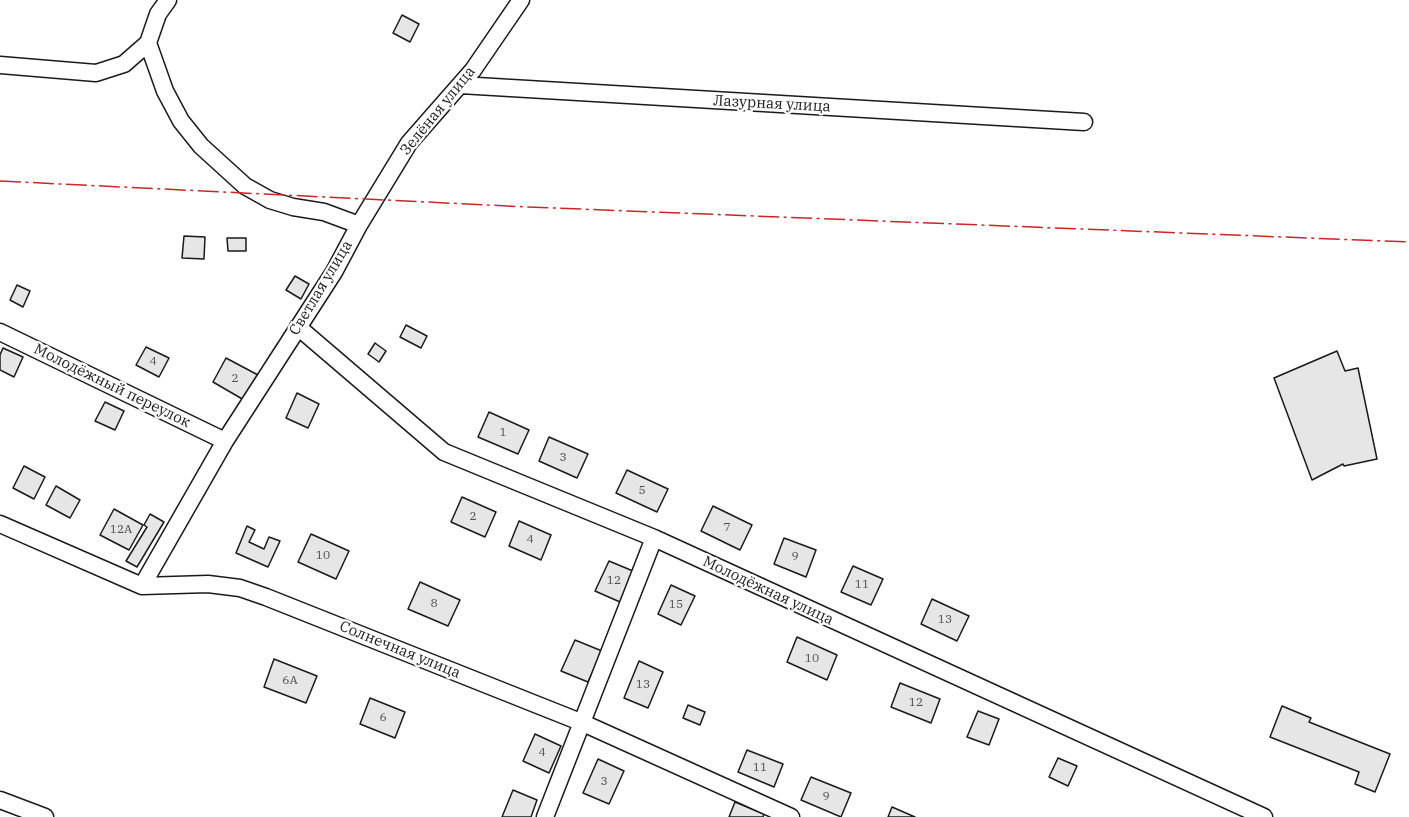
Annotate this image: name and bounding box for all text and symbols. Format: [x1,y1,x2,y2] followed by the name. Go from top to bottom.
[397,63,479,159] street label: Зелёная улица
[713,92,831,116] street label: Лазурная улица
[286,237,356,339] street label: Светлая улица
[31,340,193,432] street label: Молодёжный переулок
[149,355,157,369] house number: 4
[231,372,239,386] house number: 2
[499,426,507,440] house number: 1
[559,451,567,465] house number: 3
[638,484,646,498] house number: 5
[469,510,477,524] house number: 2
[723,521,731,535] house number: 7
[110,523,132,537] house number: 12А
[526,533,534,547] house number: 4
[316,549,330,563] house number: 10
[791,550,799,564] house number: 9
[700,553,836,629] street label: Молодёжная улица
[607,574,621,588] house number: 12
[855,578,869,592] house number: 11
[430,597,438,611] house number: 8
[669,598,683,612] house number: 15
[938,613,952,627] house number: 13
[337,617,463,683] street label: Солнечная улица
[805,652,819,666] house number: 10
[282,674,298,688] house number: 6А
[636,678,650,692] house number: 13
[909,696,923,710] house number: 12
[379,711,387,725] house number: 6
[538,746,546,760] house number: 4
[753,761,767,775] house number: 11
[600,775,608,789] house number: 3
[822,790,830,804] house number: 9

